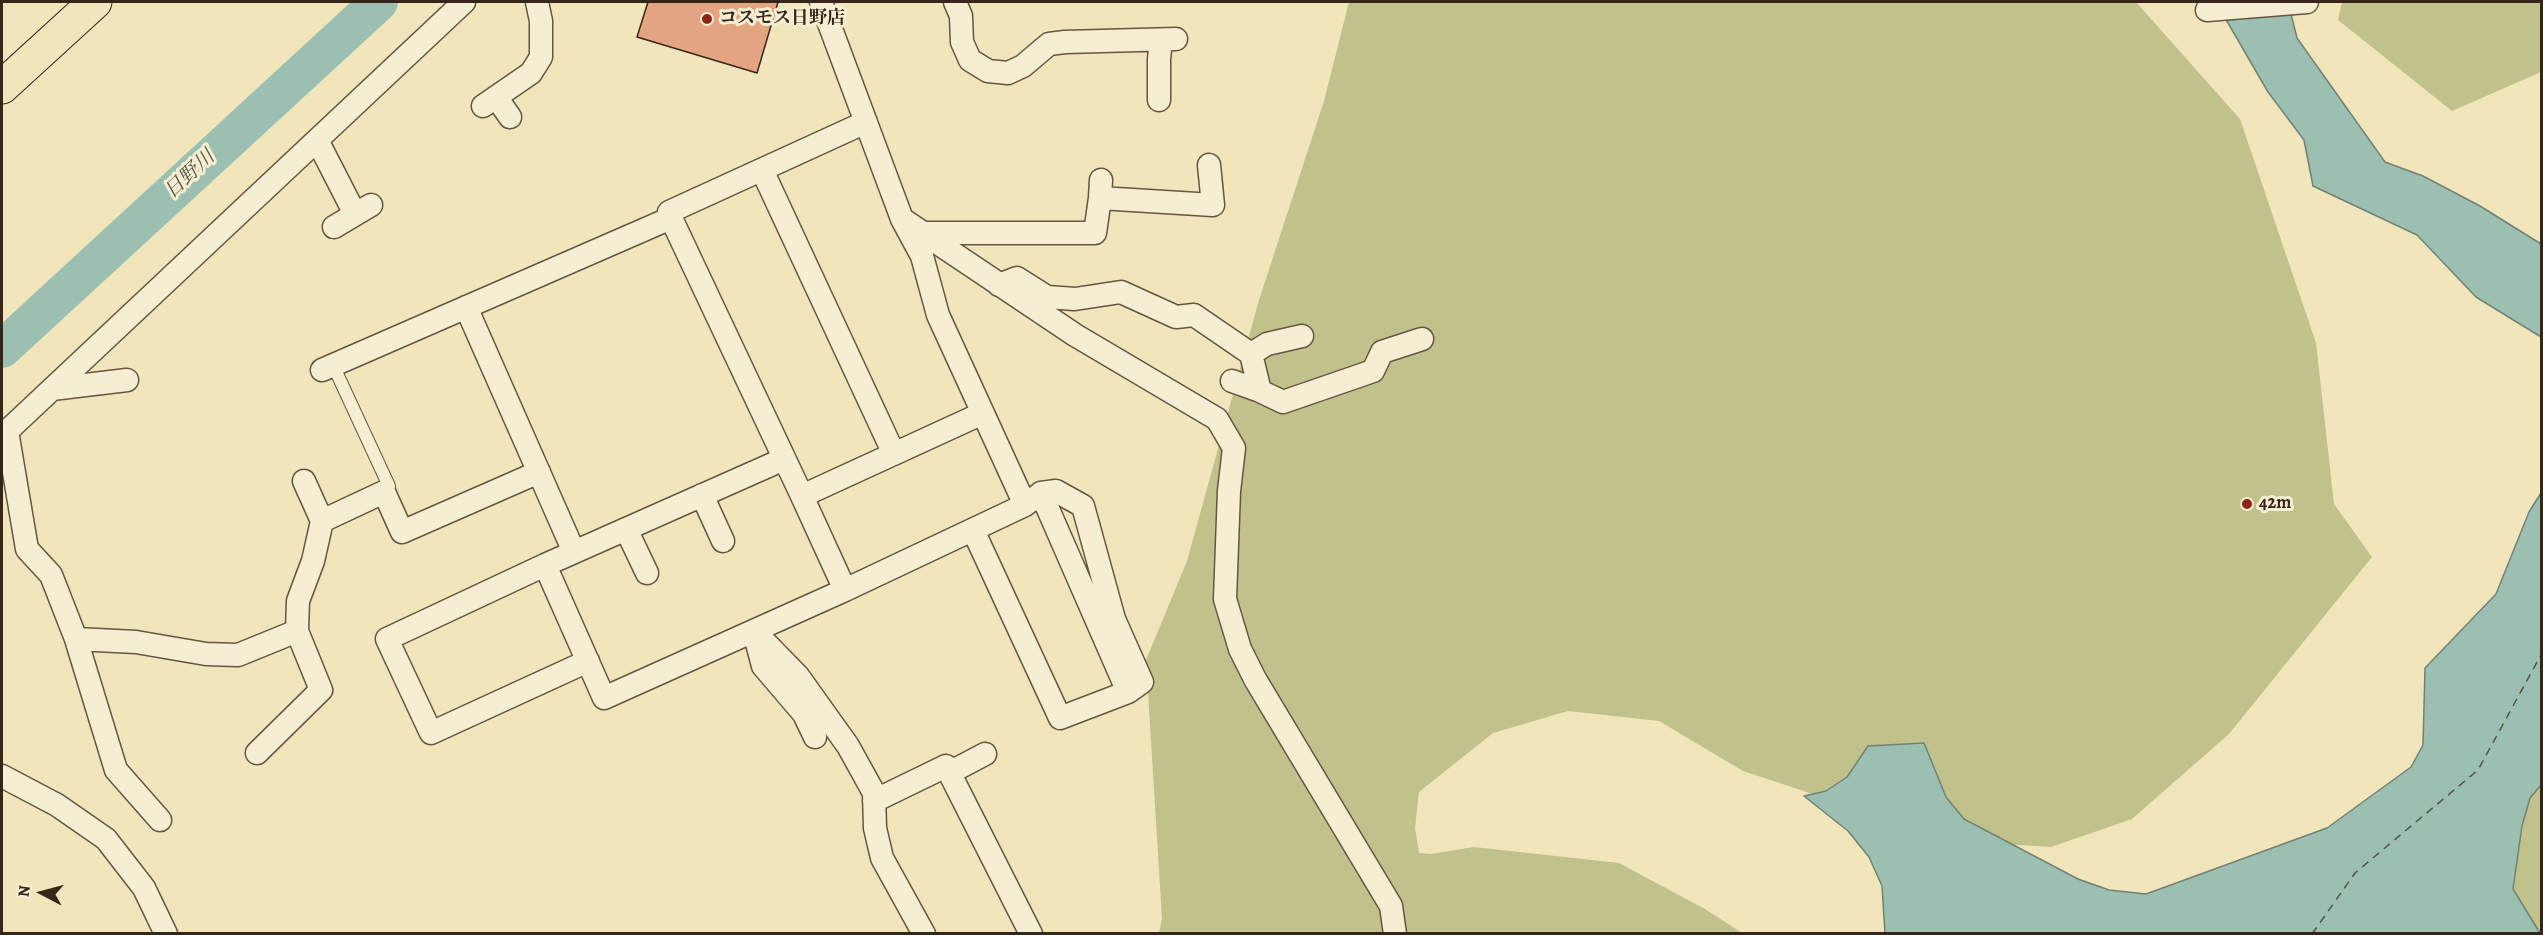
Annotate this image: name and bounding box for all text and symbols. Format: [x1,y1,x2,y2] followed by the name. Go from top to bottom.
[719,8,845,30] place label: コスモス日野店
[700,12,714,26] marker: コスモス日野店
[160,146,220,204] water label: 日野川
[2259,493,2291,515] place label: 42m
[2240,497,2254,511] marker: 42m
[12,863,72,923] north arrow
[13,884,36,898] text: N

